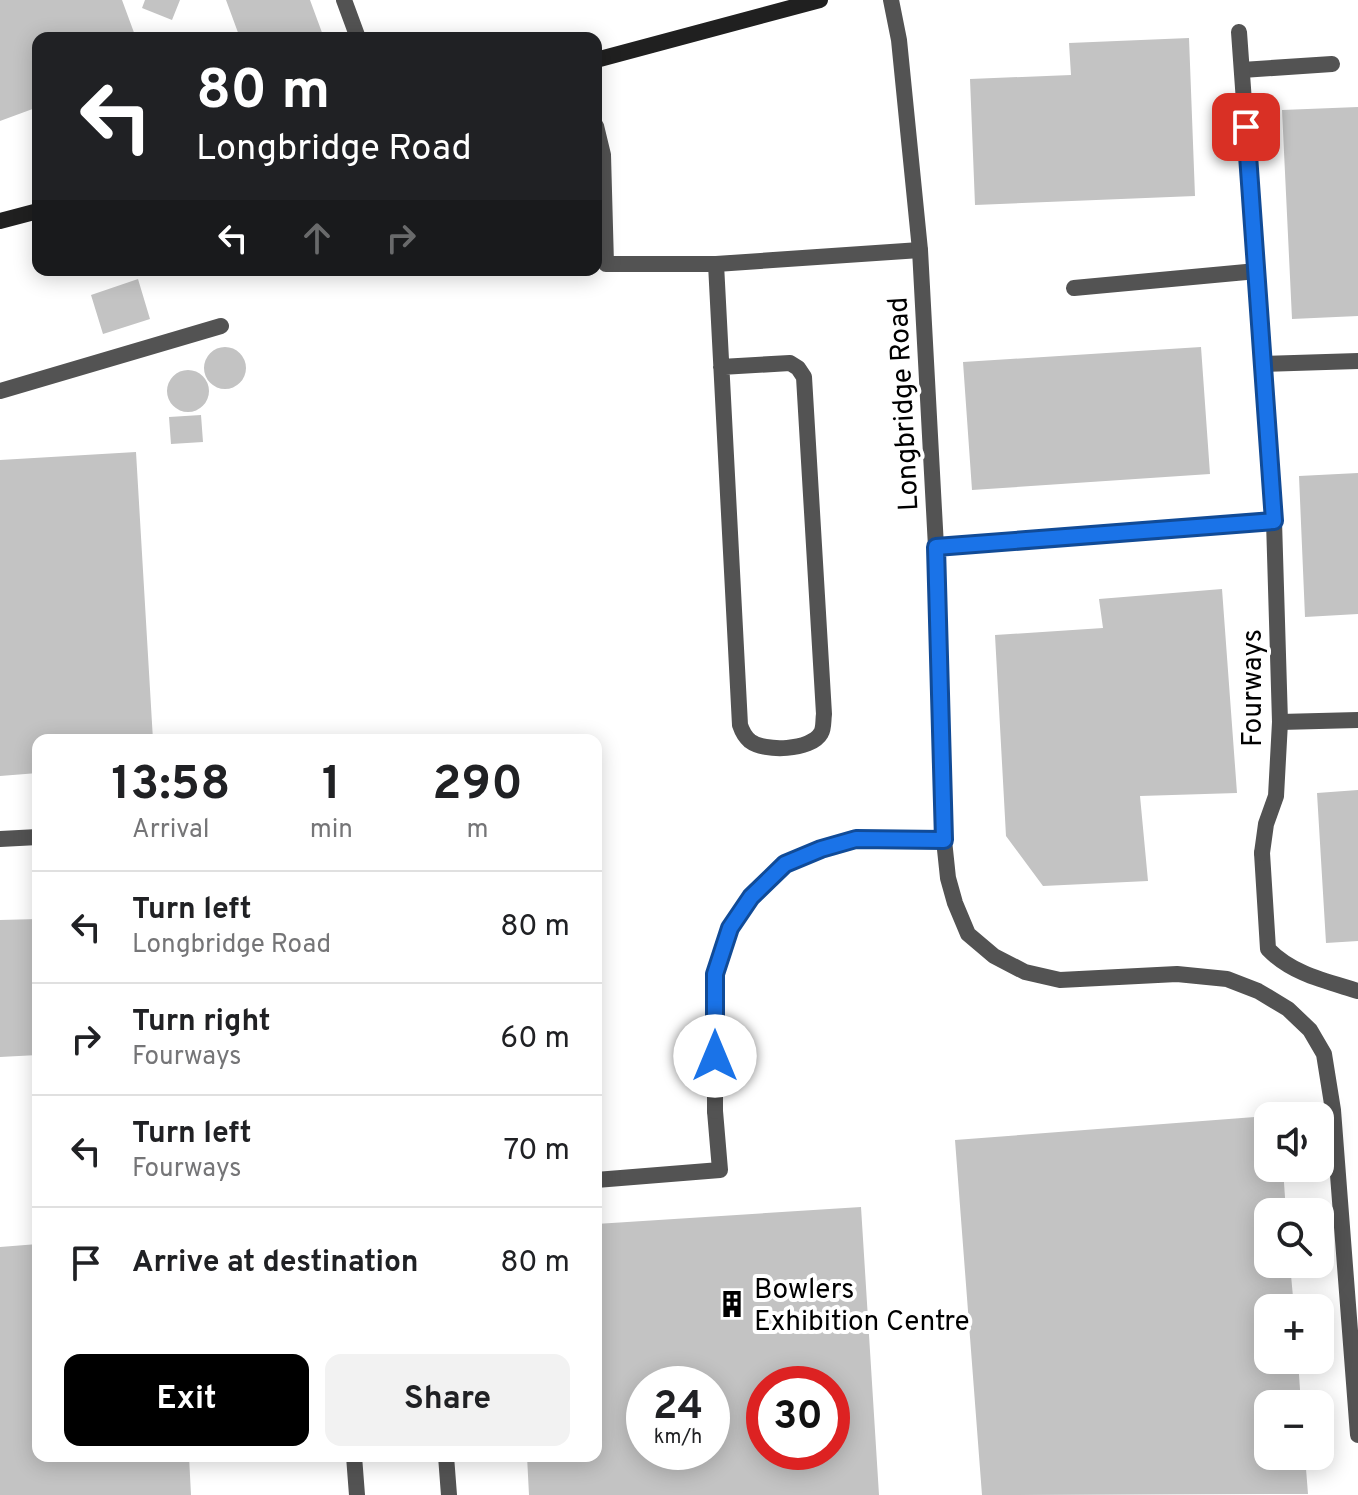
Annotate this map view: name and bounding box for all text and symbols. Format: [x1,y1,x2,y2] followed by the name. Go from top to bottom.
[196,58,330,128] text: 80 m
[64,64,168,168] icon: left
[1212,93,1280,161] pin
[1224,105,1268,149] icon: arrive
[196,127,472,173] text: Longbridge Road
[211,216,255,260] icon: left
[295,216,339,260] icon: ahead
[379,216,423,260] icon: right
[881,296,929,512] street label: Longbridge Road
[1236,629,1272,747] street label: Fourways
[111,756,230,816] text: 13:58
[322,756,341,816] text: 1
[432,756,523,816] text: 290
[132,814,210,847] text: Arrival
[310,814,353,847] text: min
[466,814,488,847] text: m
[132,892,252,929] text: Turn left
[64,905,108,949] icon: left
[500,909,570,946] text: 80 m
[132,929,331,962] text: Longbridge Road
[132,1004,270,1041] text: Turn right
[673,1014,757,1098] position arrow
[64,1017,108,1061] icon: right
[500,1021,570,1058] text: 60 m
[132,1041,241,1074] text: Fourways
[1254,1102,1334,1470] map controls
[1254,1102,1334,1182] button: sound
[132,1116,252,1153] text: Turn left
[64,1129,108,1173] icon: left
[504,1133,570,1170] text: 70 m
[132,1153,241,1186] text: Fourways
[1254,1198,1334,1278] button: search
[64,1241,108,1285] icon: arrive
[132,1245,418,1282] text: Arrive at destination
[500,1245,570,1282] text: 80 m
[754,1273,970,1341] place label: Bowlers Exhibition Centre
[717,1289,747,1319] building icon: Bowlers Exhibition Centre
[1254,1294,1334,1374] button: +
[64,1354,309,1446] button: Exit
[325,1354,570,1446] button: Share
[746,1366,850,1470] speed limit sign: 30
[653,1383,703,1433] text: 24
[1254,1390,1334,1470] button: −
[654,1425,702,1451] text: km/h

